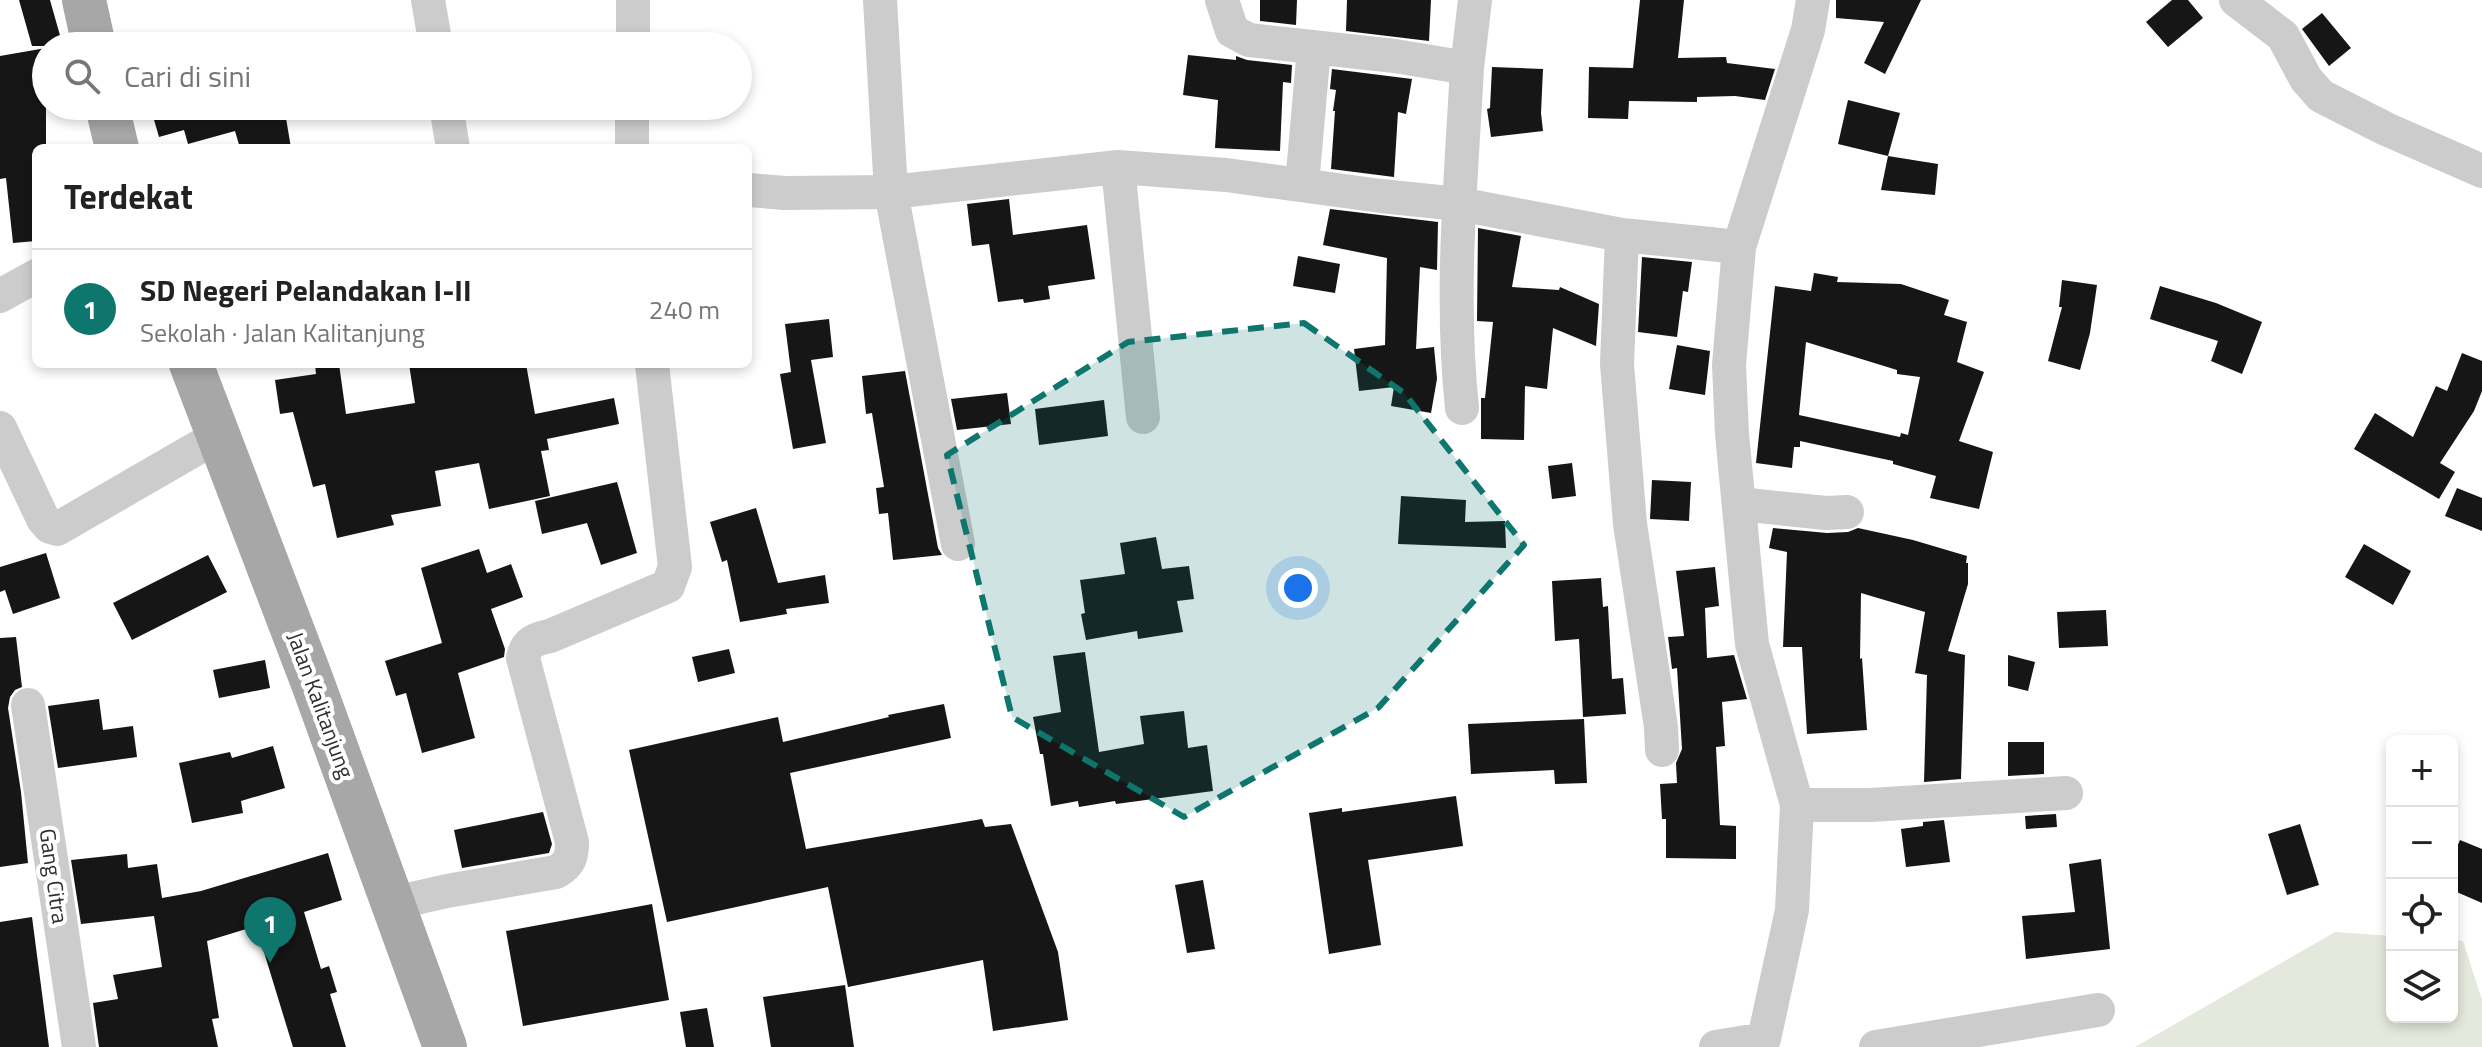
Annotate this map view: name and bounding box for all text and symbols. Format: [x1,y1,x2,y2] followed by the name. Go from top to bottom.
[32,32,752,120] search box
[124,53,251,99] text: Cari di sini
[60,54,104,98] icon: search
[64,170,193,222] text: Terdekat
[140,267,472,313] text: SD Negeri Pelandakan I-II
[83,290,97,329] text: 1
[649,290,720,329] text: 240 m
[140,313,425,352] text: Sekolah · Jalan Kalitanjung
[1278,568,1318,608] your location
[279,627,363,783] street label: Jalan Kalitanjung
[2386,735,2458,1023] map controls
[2386,735,2458,807] button: +
[2386,807,2458,879] button: −
[31,826,77,926] street label: Gang Citra
[2386,879,2458,951] button: locate
[244,897,296,963] pin: 1
[2386,951,2458,1023] button: layers

